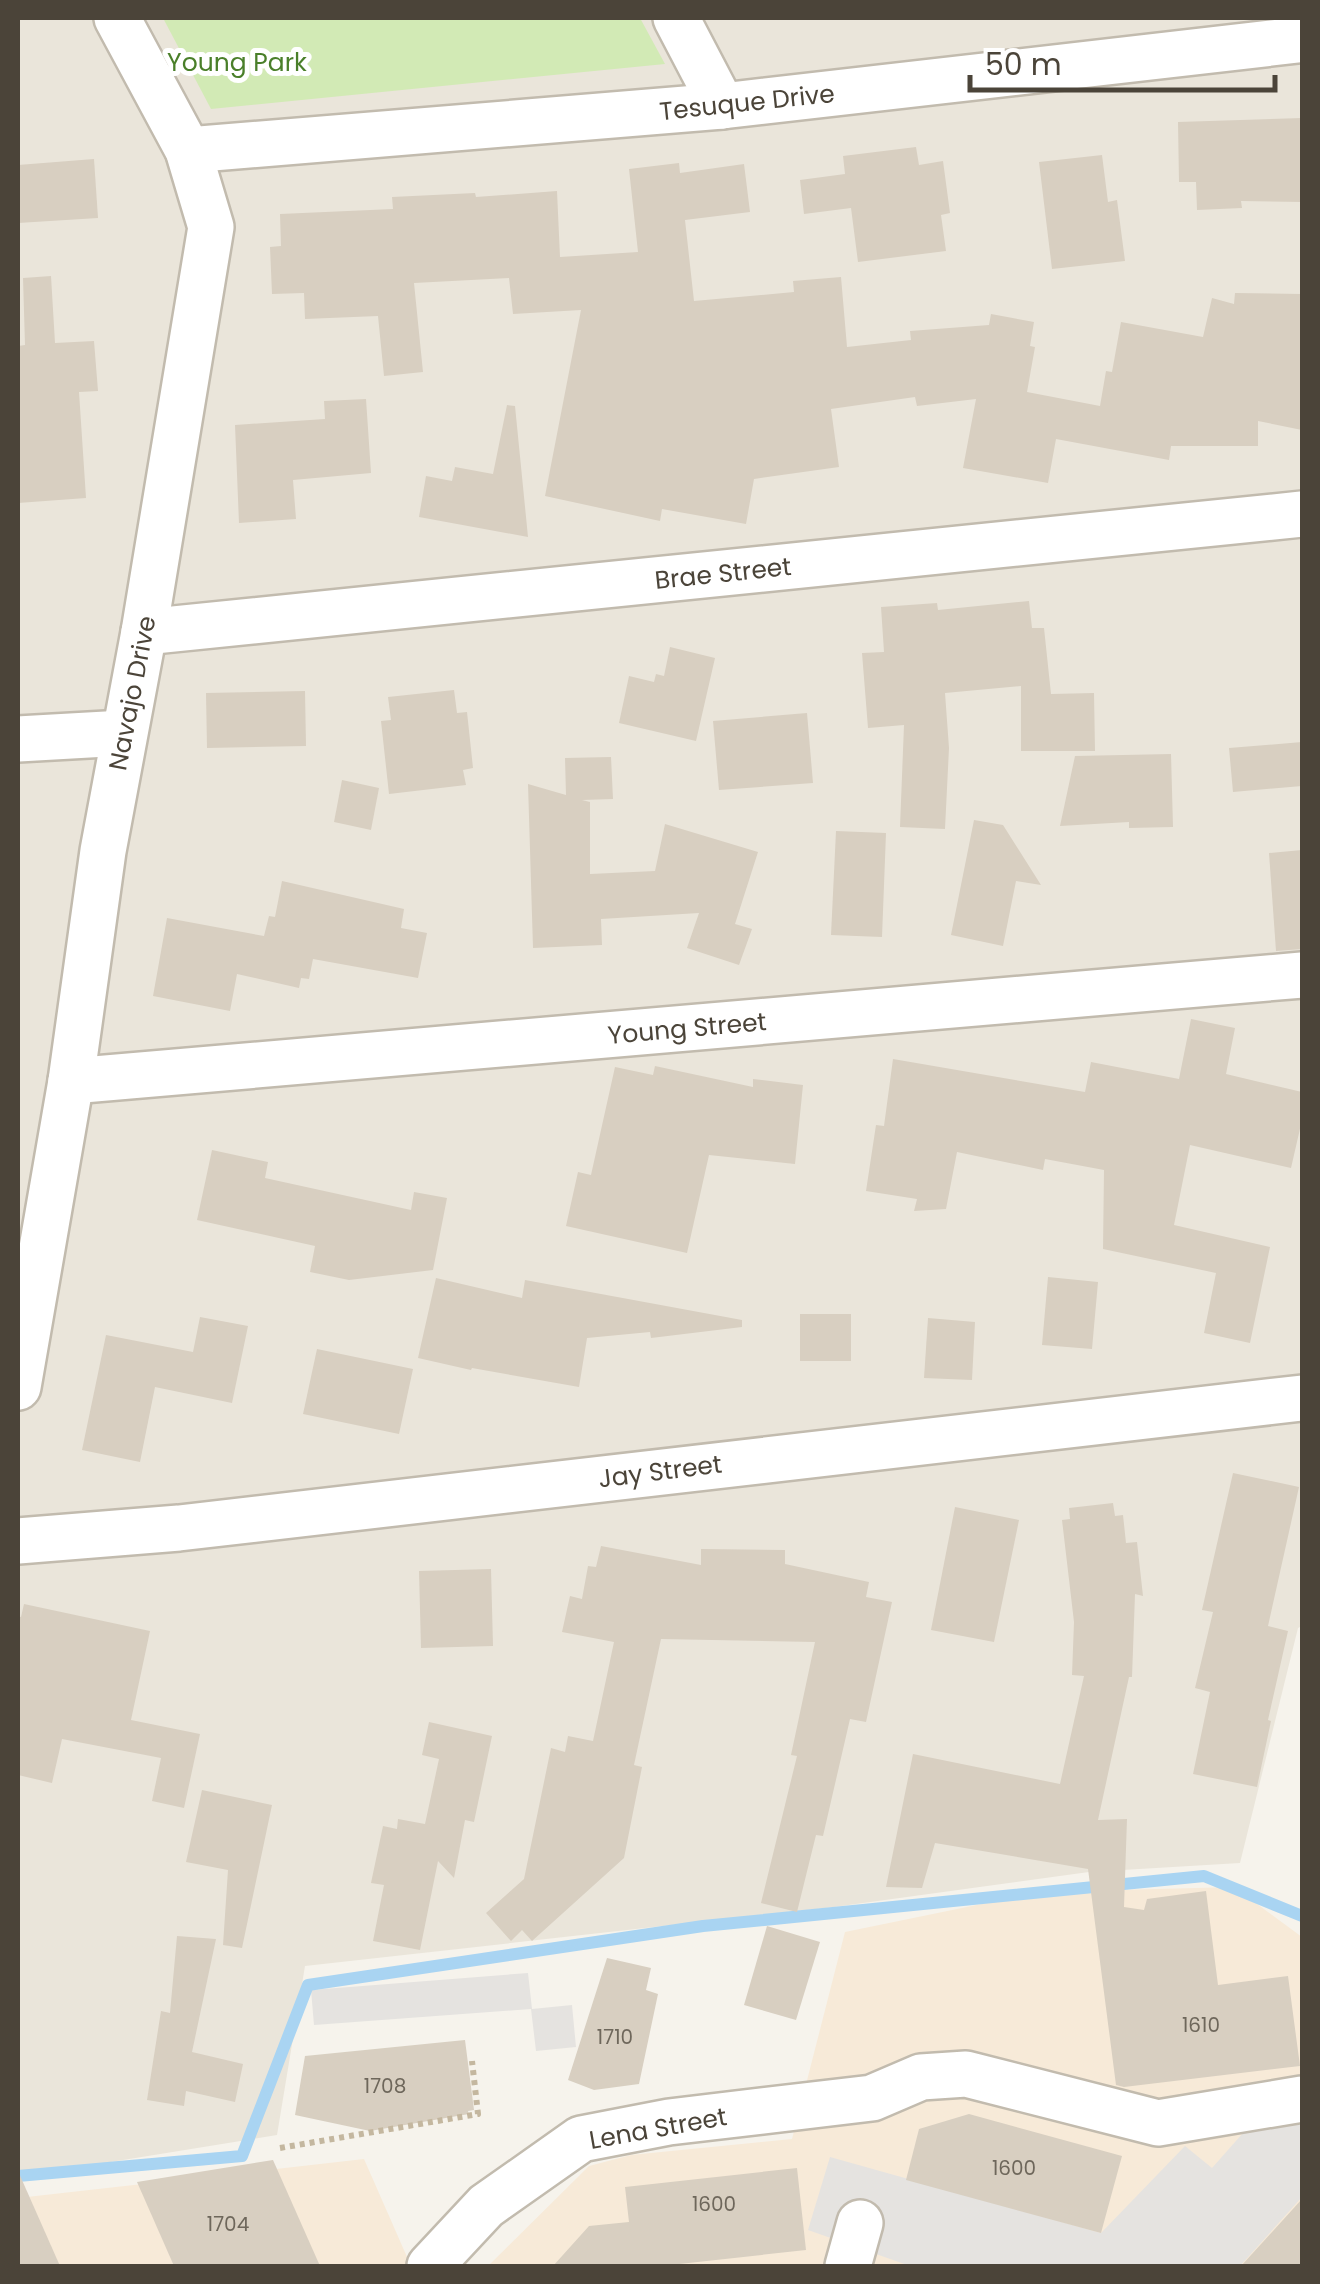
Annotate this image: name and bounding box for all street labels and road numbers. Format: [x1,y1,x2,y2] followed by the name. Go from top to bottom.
[658,76,836,129] street label: Tesuque Drive
[653,549,793,598] street label: Brae Street
[100,613,165,773] street label: Navajo Drive
[606,1004,768,1053] street label: Young Street
[596,1447,724,1496] street label: Jay Street
[587,2099,730,2158] street label: Lena Street

